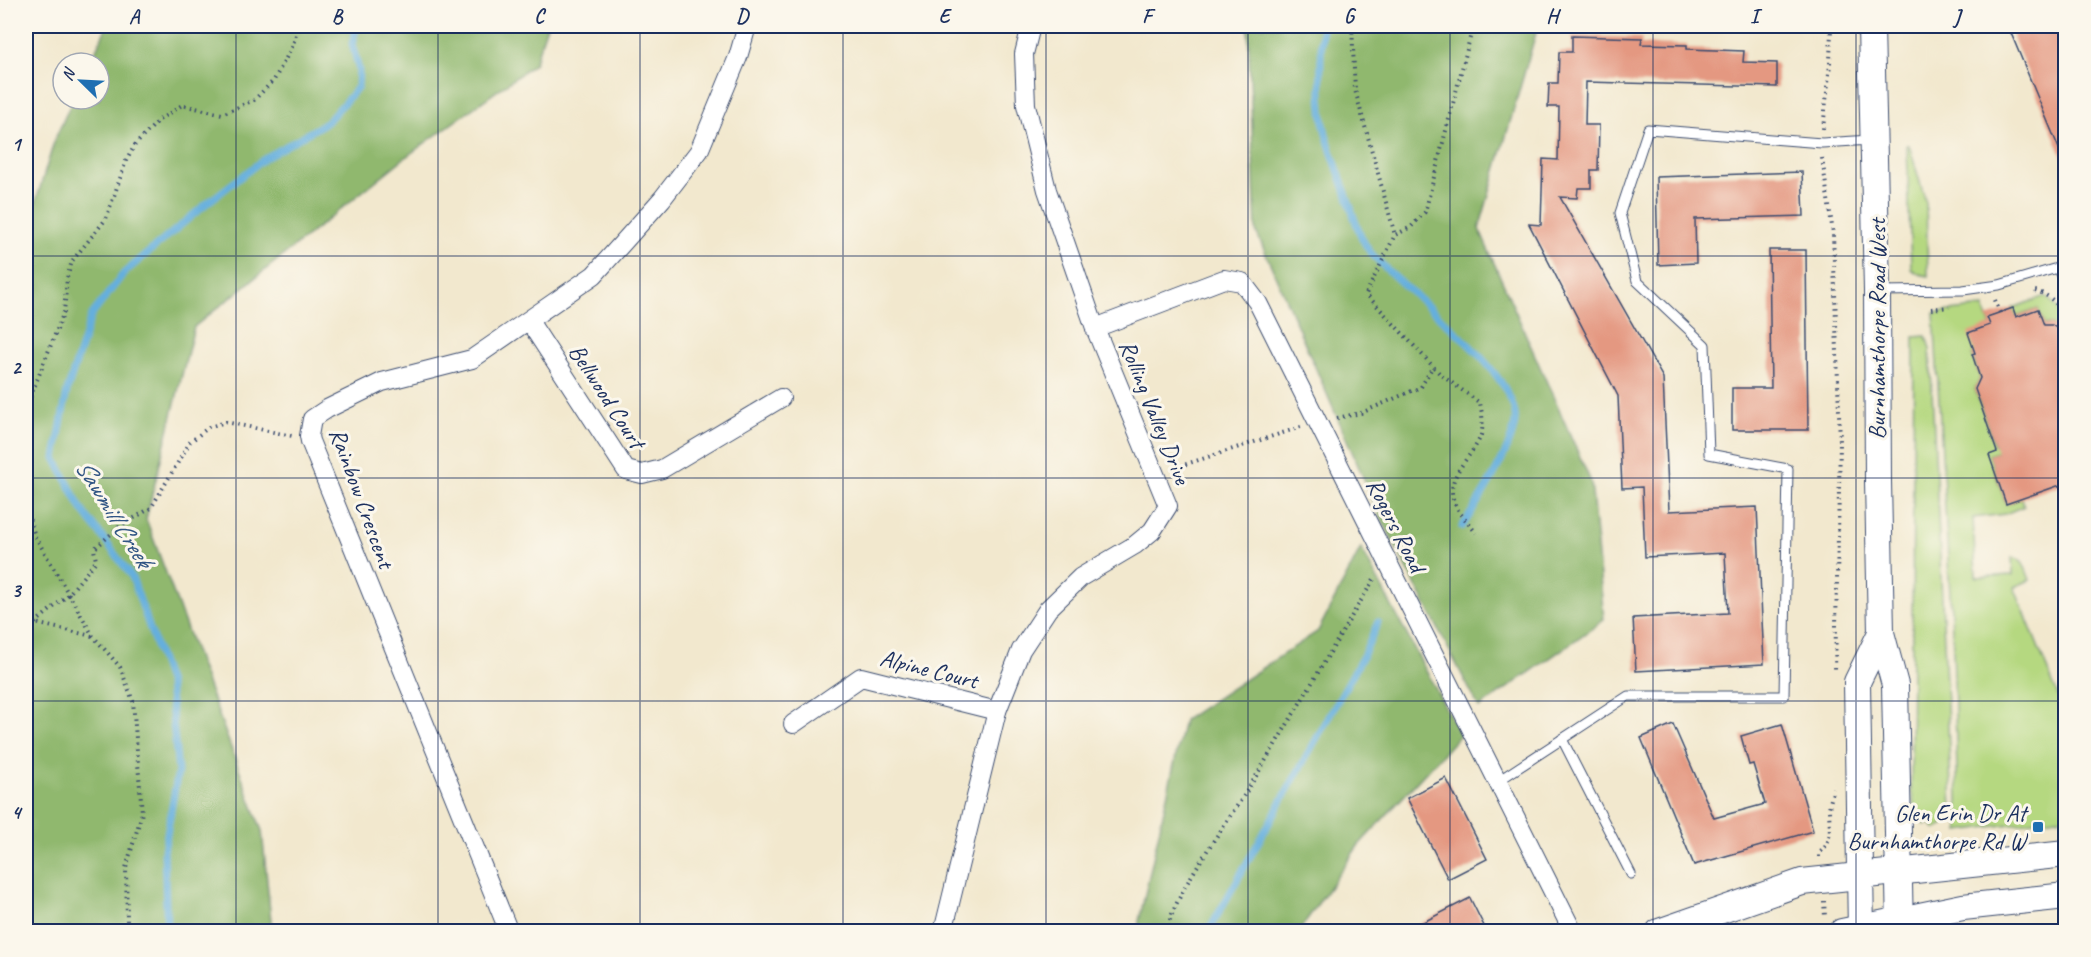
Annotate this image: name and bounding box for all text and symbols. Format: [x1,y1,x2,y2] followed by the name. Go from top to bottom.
[129,4,141,29] text: A
[332,4,344,29] text: B
[534,4,546,29] text: C
[736,4,750,29] text: D
[939,4,953,29] text: E
[1142,4,1156,29] text: F
[1344,4,1357,29] text: G
[1546,4,1561,29] text: H
[1750,4,1763,29] text: I
[1952,4,1964,29] text: J
[51,51,111,111] north arrow
[57,64,81,84] text: N
[12,132,23,157] text: 1
[1862,217,1892,439] street label: Burnhamthorpe Road West
[1113,336,1198,490] street label: Rolling Valley Drive
[562,338,654,456] street label: Bellwood Court
[12,355,23,380] text: 2
[323,424,402,574] street label: Rainbow Crescent
[68,453,163,578] water label: Sawmill Creek
[1360,473,1434,580] street label: Rogers Road
[12,578,23,603] text: 3
[877,642,983,696] street label: Alpine Court
[1847,798,2029,856] place label: Glen Erin Dr At Burnhamthorpe Rd W
[12,800,24,825] text: 4
[2031,820,2045,834] marker: Glen Erin Dr At Burnhamthorpe Rd W

